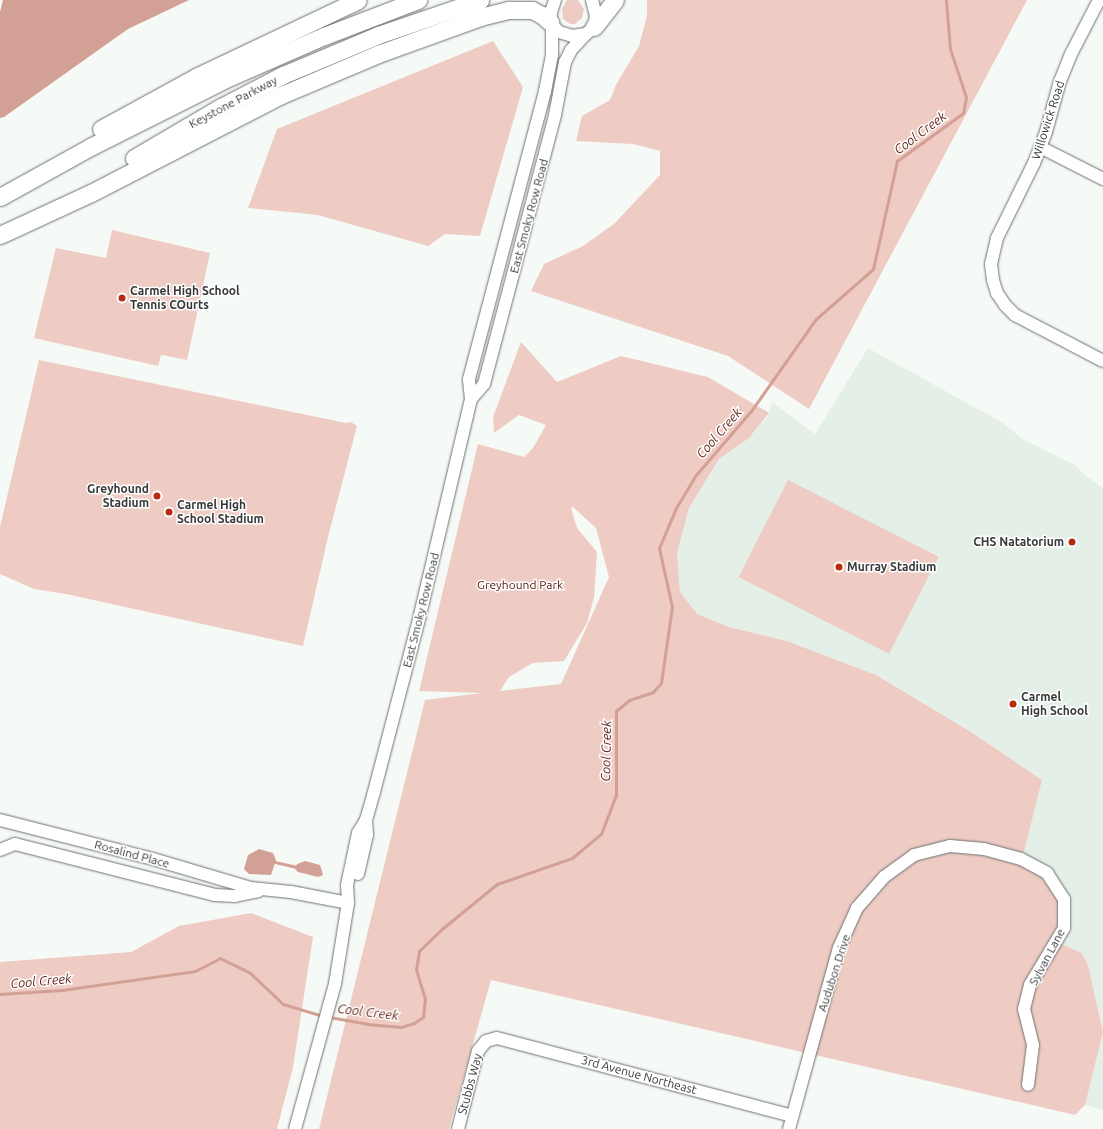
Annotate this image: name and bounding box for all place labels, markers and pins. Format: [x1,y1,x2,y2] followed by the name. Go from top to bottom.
[130,284,240,312] place label: Carmel High School Tennis COurts
[117,293,127,303] marker: Carmel High School Tennis COurts
[87,482,149,510] place label: Greyhound Stadium
[152,491,162,501] marker: Greyhound Stadium
[177,498,264,526] place label: Carmel High School Stadium
[164,507,174,517] marker: Carmel High School Stadium
[973,535,1064,549] place label: CHS Natatorium
[1067,537,1077,547] marker: CHS Natatorium
[847,560,936,574] place label: Murray Stadium
[834,562,844,572] marker: Murray Stadium
[1021,690,1088,718] place label: Carmel High School
[1008,699,1018,709] marker: Carmel High School

